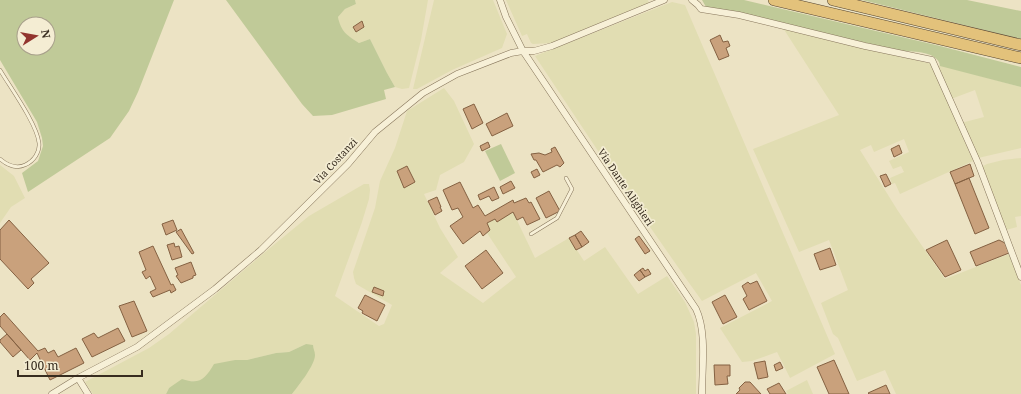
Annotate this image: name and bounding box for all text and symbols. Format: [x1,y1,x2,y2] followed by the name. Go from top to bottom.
[16,16,56,56] north arrow
[38,28,55,40] text: N
[310,134,361,187] street label: Via Costanzi
[595,146,658,229] street label: Via Dante Alighieri
[18,352,142,378] scale bar
[24,357,59,374] text: 100 m

